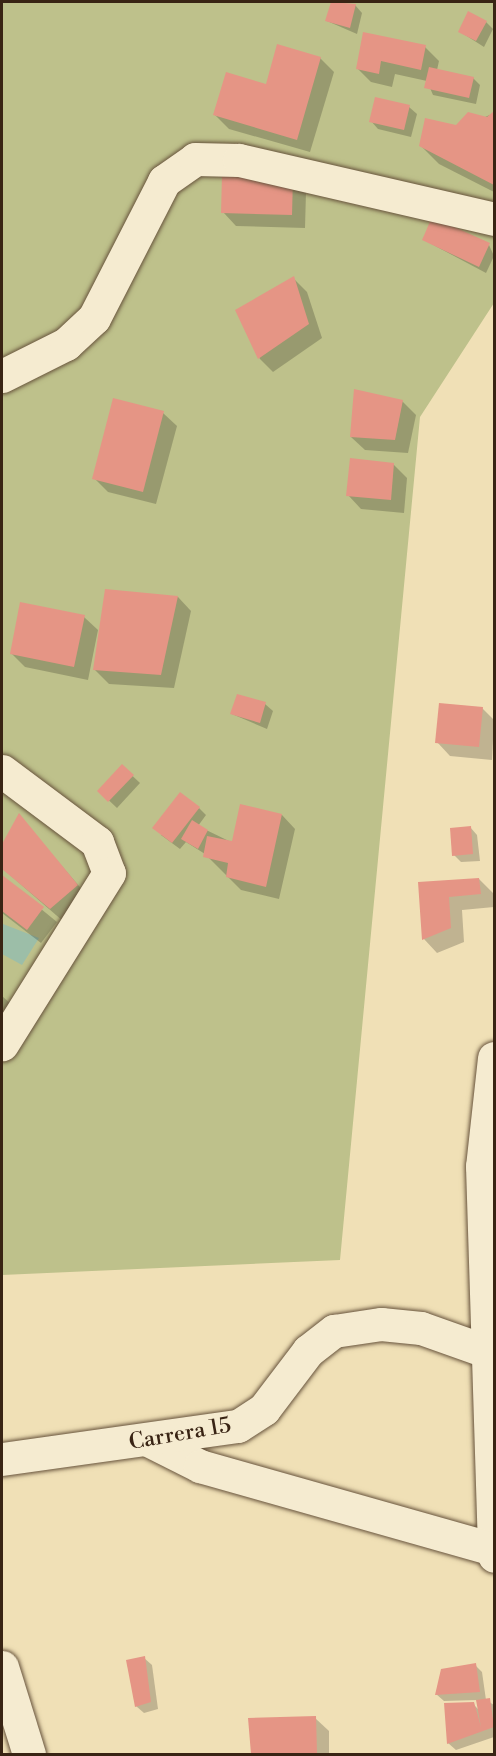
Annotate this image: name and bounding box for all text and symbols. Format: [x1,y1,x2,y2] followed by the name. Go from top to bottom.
[127,1412,233,1456] street label: Carrera 15

